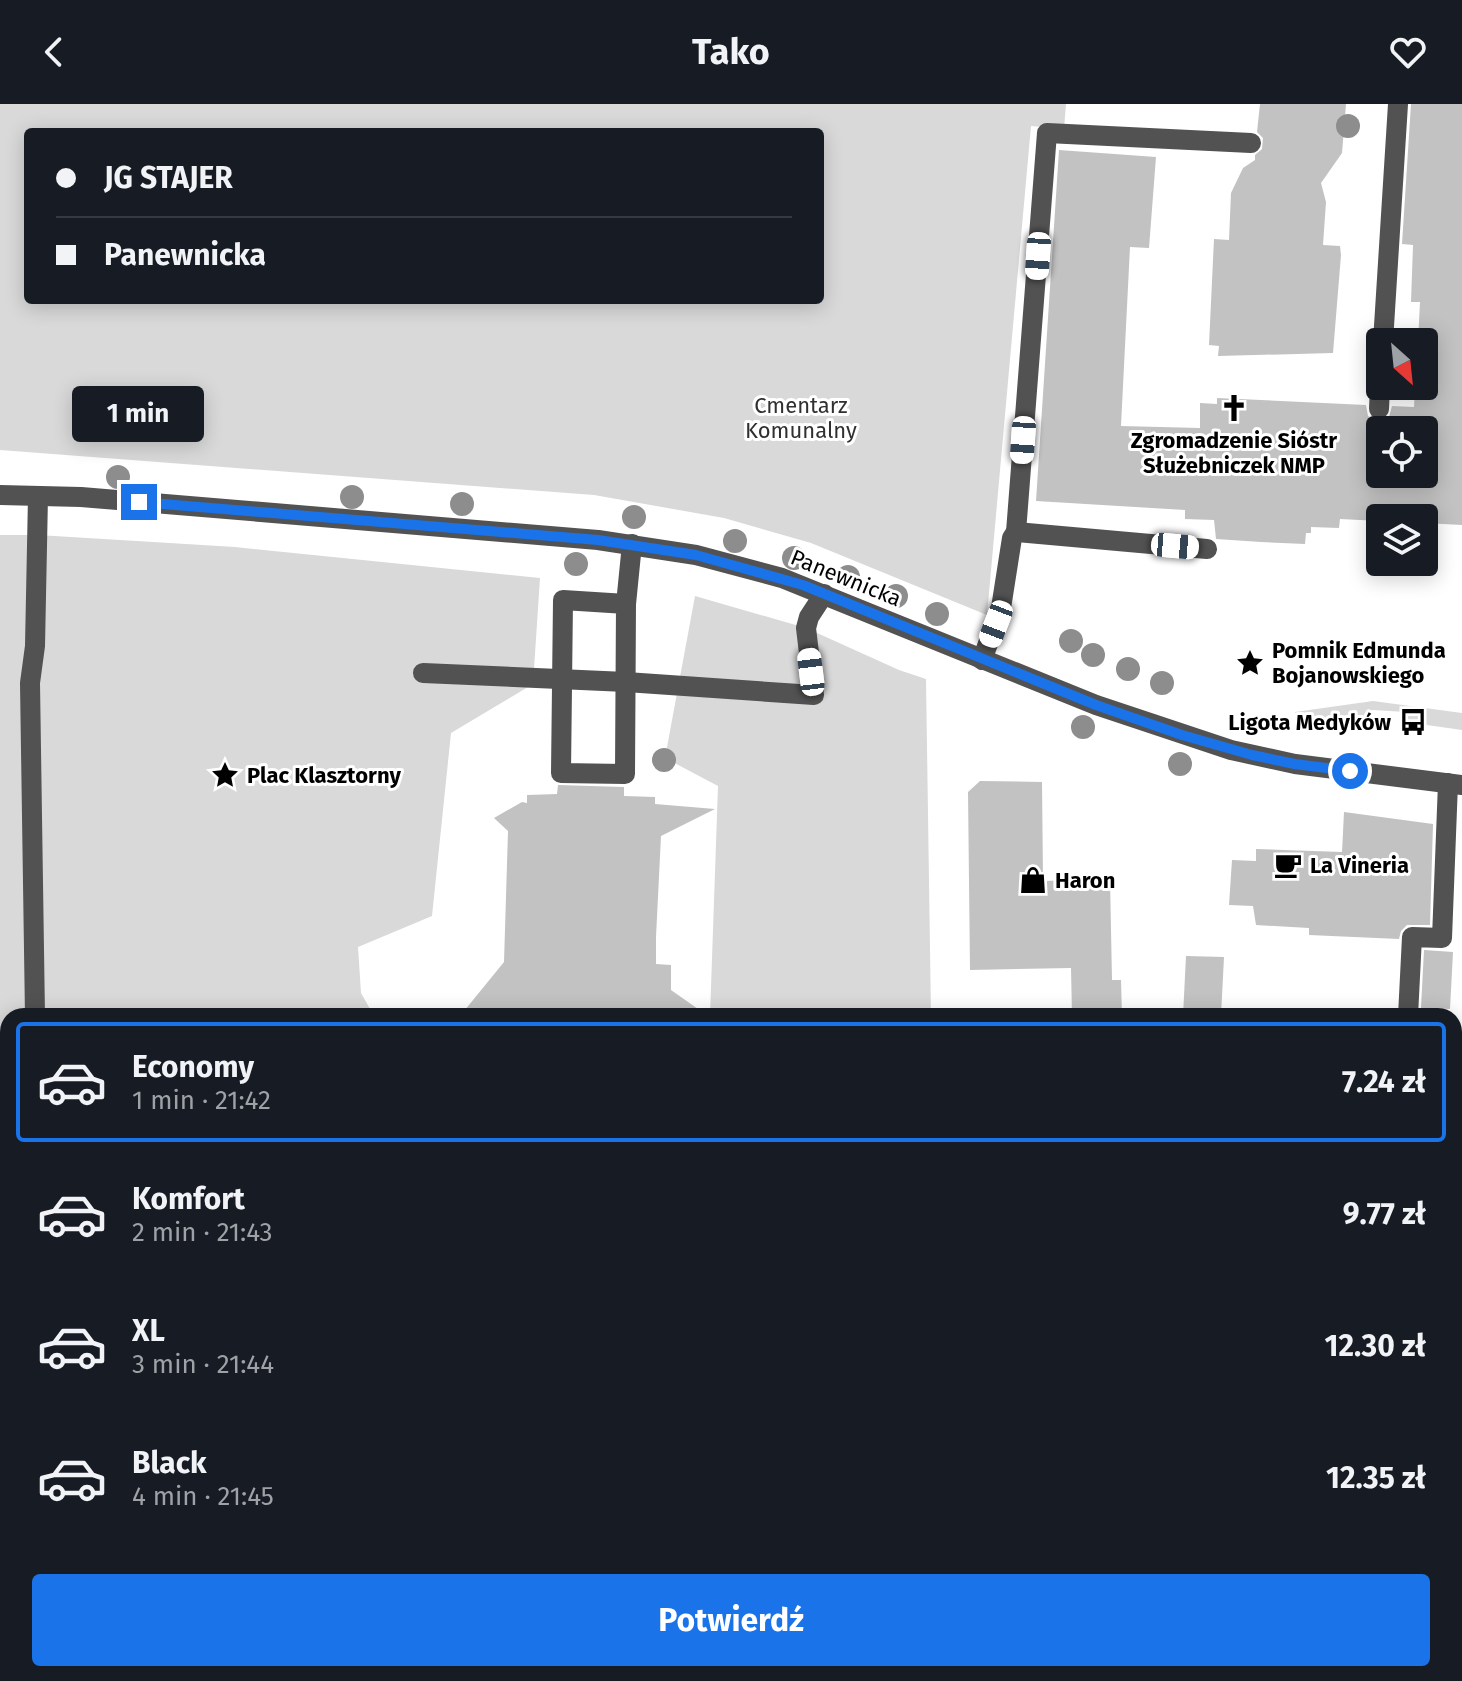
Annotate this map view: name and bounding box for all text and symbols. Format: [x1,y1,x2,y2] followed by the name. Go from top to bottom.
[32,30,76,74] icon: back
[692,30,770,74] text: Tako
[1386,30,1430,74] icon: heart
[104,160,233,196] text: JG STAJER
[1024,231,1052,281] car
[104,237,266,273] text: Panewnicka
[1366,328,1438,400] north arrow
[1366,328,1438,576] map controls
[73,386,205,442] callout: 1 min
[745,392,857,444] park label: Cmentarz Komunalny
[1219,393,1249,423] church icon: Zgromadzenie Sióstr Służebniczek NMP
[107,398,169,429] text: 1 min
[1009,415,1037,465] car
[1366,416,1438,488] button: locate
[1131,427,1337,479] place label: Zgromadzenie Sióstr Służebniczek NMP
[121,484,157,520] route end
[1366,504,1438,576] button: layers
[1150,532,1200,560] car
[787,544,905,612] street label: Panewnicka
[976,597,1016,651] car
[1272,637,1446,689] place label: Pomnik Edmunda Bojanowskiego
[796,647,826,697] car
[1235,648,1265,678] place icon: Pomnik Edmunda Bojanowskiego
[1398,707,1428,737] bus stop icon: Ligota Medyków
[1228,709,1392,736] place label: Ligota Medyków
[1332,753,1368,789] route start
[210,760,240,790] place icon: Plac Klasztorny
[247,762,401,789] place label: Plac Klasztorny
[1273,850,1303,880] cafe icon: La Vineria
[1310,852,1409,879] place label: La Vineria
[1018,865,1048,895] shop icon: Haron
[1055,867,1115,894] place label: Haron
[36,1046,108,1118] icon: car
[132,1049,254,1085] text: Economy
[1342,1064,1426,1100] text: 7.24 zł
[132,1085,271,1116] text: 1 min · 21:42
[36,1178,108,1250] icon: car
[132,1181,245,1217] text: Komfort
[1343,1196,1426,1232] text: 9.77 zł
[132,1217,273,1248] text: 2 min · 21:43
[36,1310,108,1382] icon: car
[132,1313,165,1349] text: XL
[1325,1328,1426,1364] text: 12.30 zł
[132,1349,274,1380] text: 3 min · 21:44
[36,1442,108,1514] icon: car
[132,1445,207,1481] text: Black
[1326,1460,1426,1496] text: 12.35 zł
[132,1481,274,1512] text: 4 min · 21:45
[32,1574,1430,1666] button: Potwierdź

